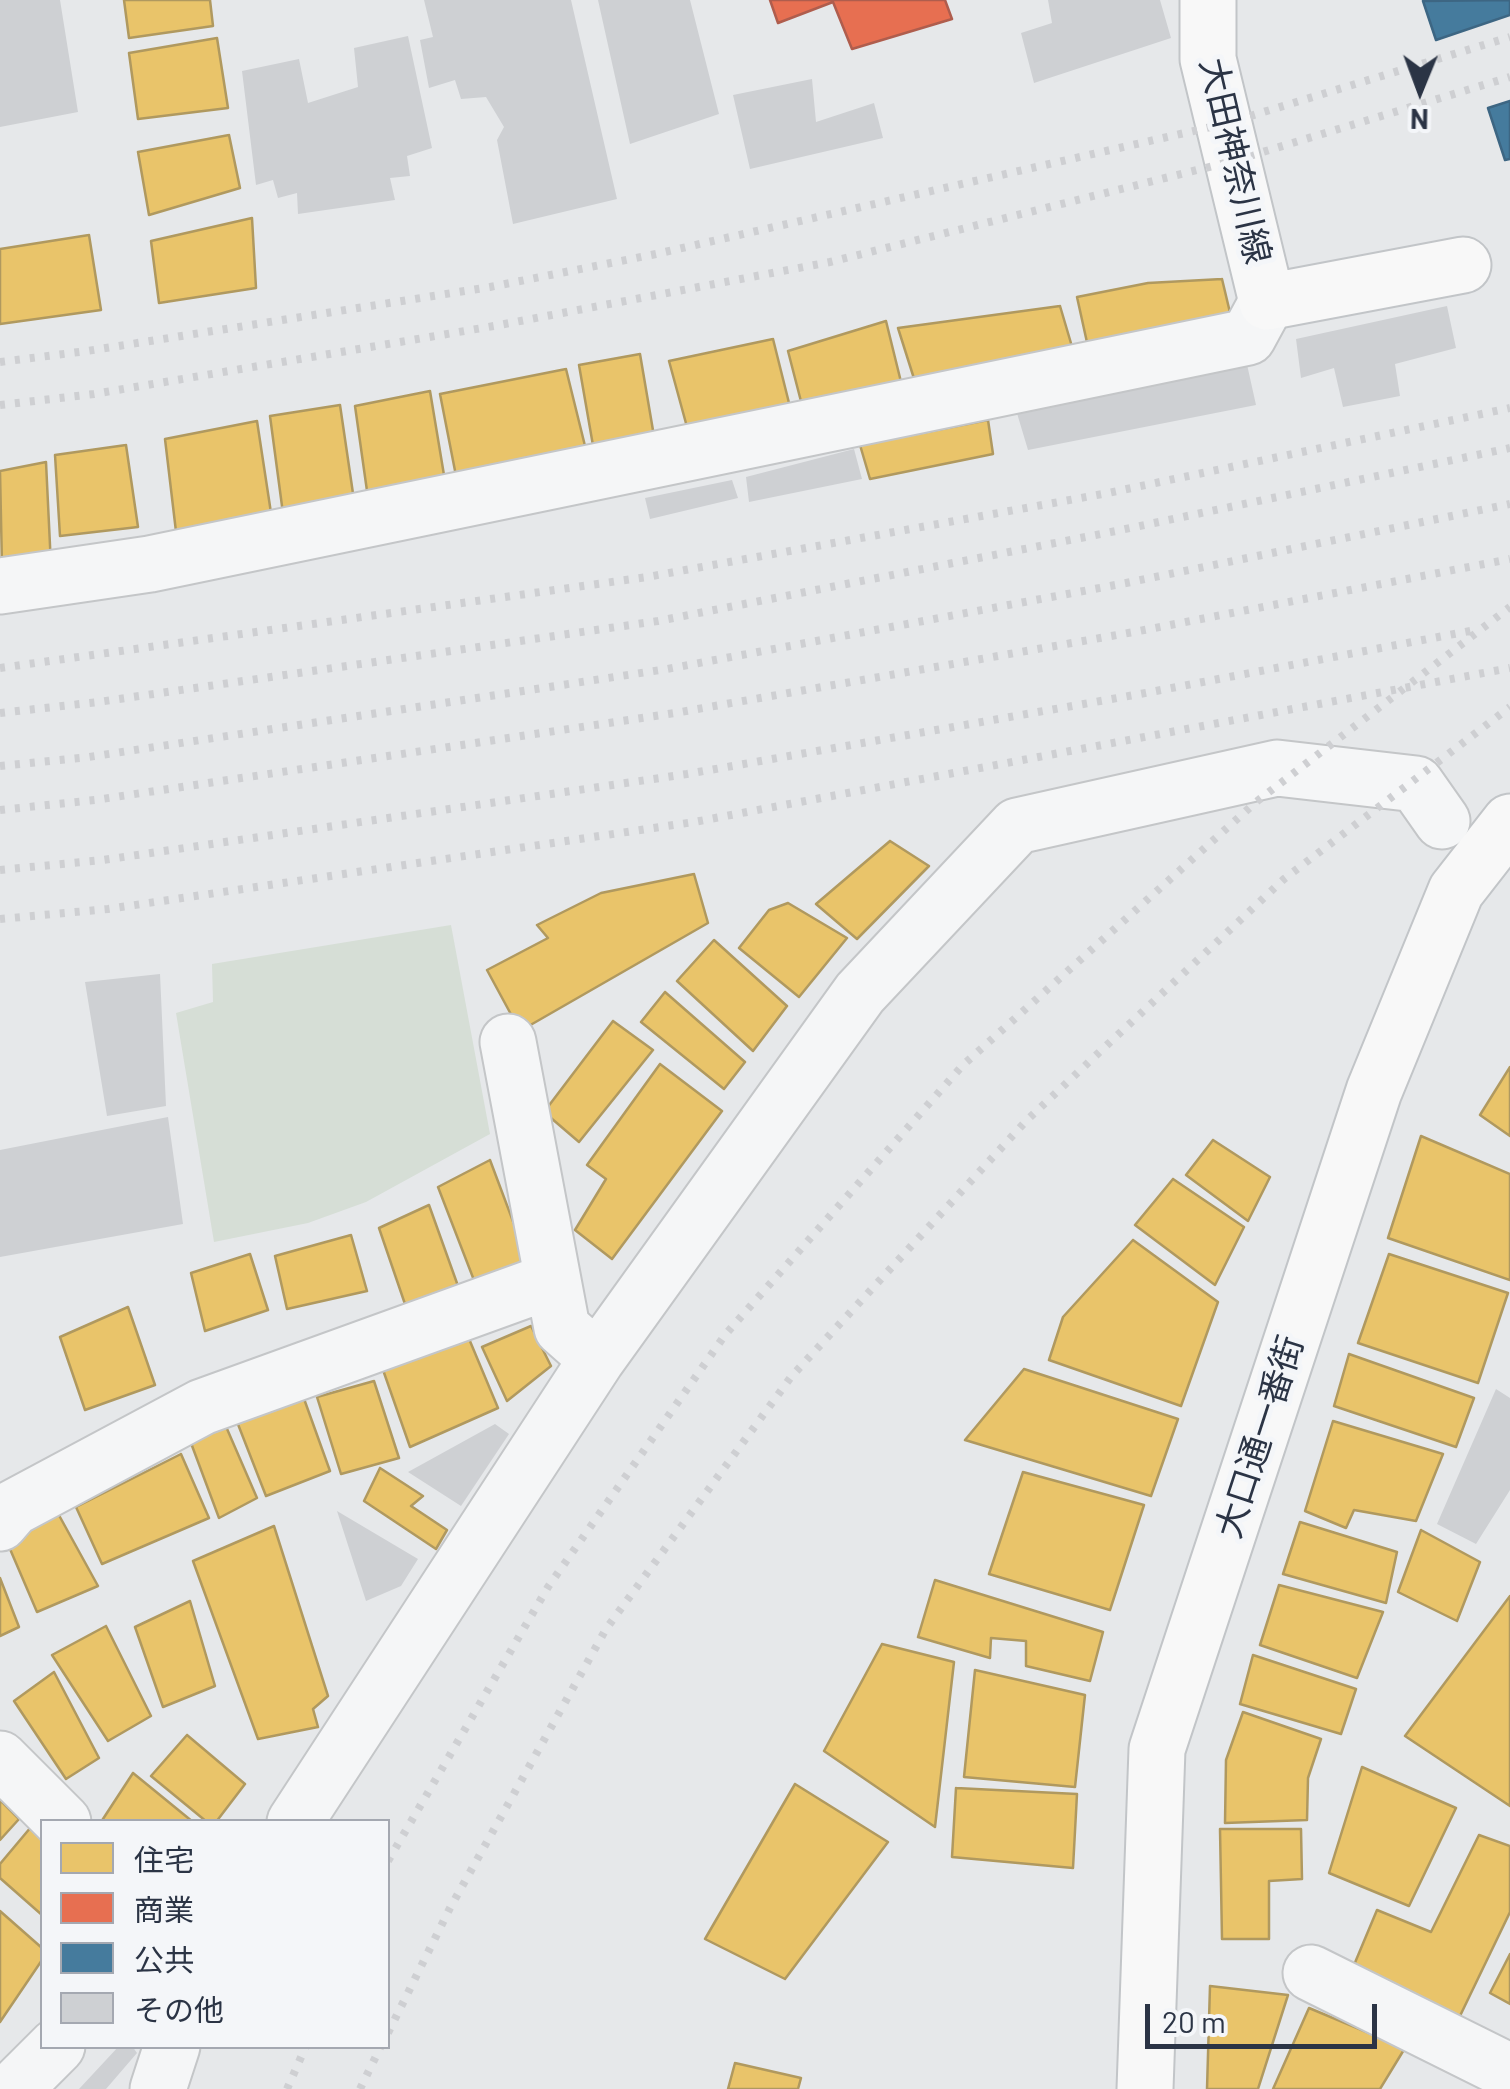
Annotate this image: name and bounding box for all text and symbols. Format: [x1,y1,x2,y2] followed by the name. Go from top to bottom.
[1370,40,1470,140] north arrow
[1191,54,1279,268] street label: 大田神奈川線
[1410,103,1429,137] text: N
[1208,1331,1312,1543] street label: 大口通一番街
[40,1819,390,2049] legend
[134,1841,194,1877] text: 住宅
[134,1891,194,1927] text: 商業
[134,1941,194,1977] text: 公共
[1150,1984,1382,2046] scale bar
[134,1991,224,2027] text: その他
[1162,2003,1226,2039] text: 20 m

